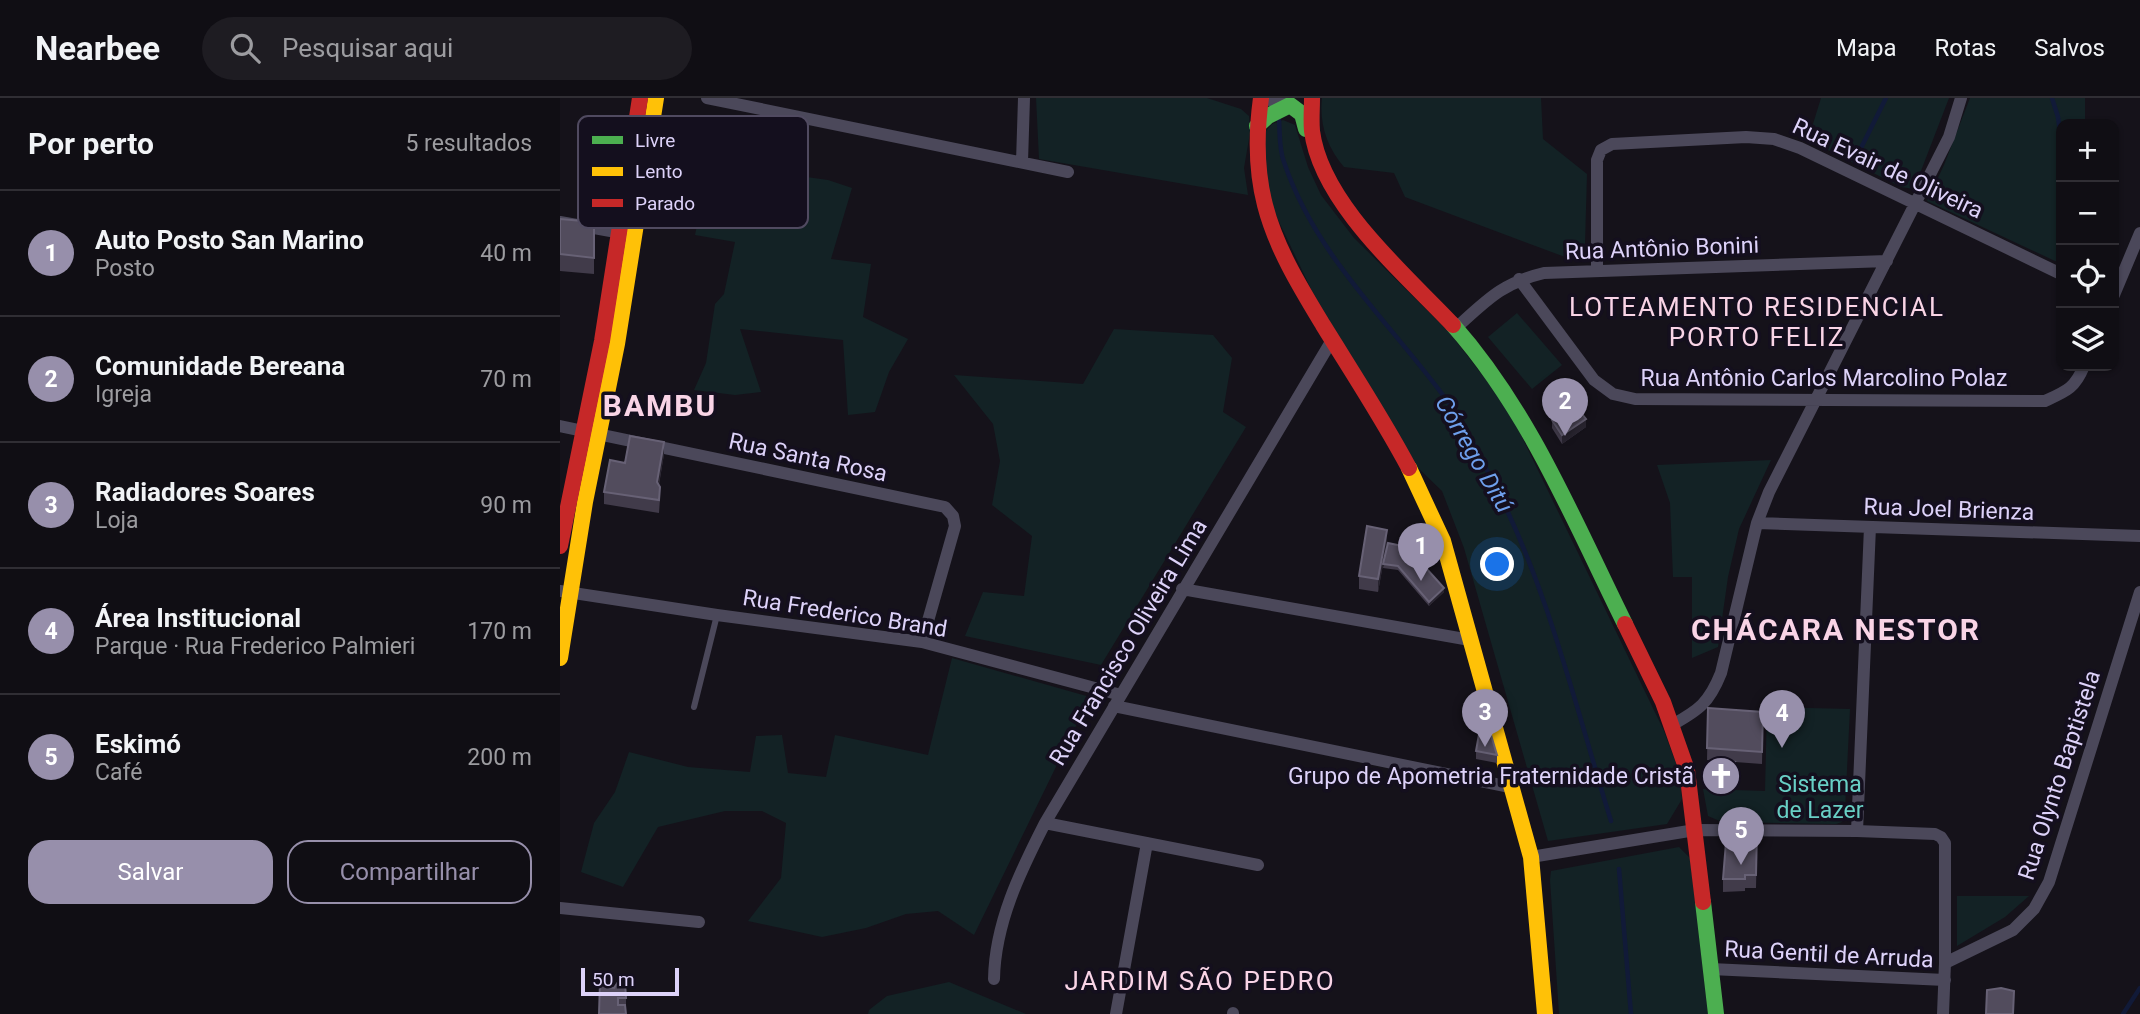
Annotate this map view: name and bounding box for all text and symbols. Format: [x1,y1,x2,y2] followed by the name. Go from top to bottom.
[202,17,692,80] search box
[35,29,160,68] text: Nearbee
[226,29,264,67] icon: search
[282,33,453,63] text: Pesquisar aqui
[1836,34,1897,62] text: Mapa
[1935,34,1996,62] text: Rotas
[2034,34,2105,62] text: Salvos
[1788,112,1987,224] street label: Rua Evair de Oliveira
[578,116,808,228] legend
[2056,119,2119,371] map controls
[2056,119,2119,182] button: +
[28,126,154,161] text: Por perto
[635,129,675,152] text: Livre
[405,130,532,157] text: 5 resultados
[635,160,683,183] text: Lento
[2056,182,2119,245] button: −
[635,192,695,215] text: Parado
[95,225,364,255] text: Auto Posto San Marino
[1564,232,1760,265] street label: Rua Antônio Bonini
[44,240,58,267] text: 1
[480,240,532,267] text: 40 m
[2056,245,2119,308] button: locate
[95,255,155,282] text: Posto
[1569,292,1945,352] district label: LOTEAMENTO RESIDENCIAL PORTO FELIZ
[2056,308,2119,371] button: layers
[95,351,345,381] text: Comunidade Bereana
[1641,365,2007,392] street label: Rua Antônio Carlos Marcolino Polaz
[44,366,58,393] text: 2
[480,366,532,393] text: 70 m
[1542,378,1588,436] pin: 2
[95,381,152,408] text: Igreja
[603,388,717,423] district label: BAMBU
[1429,391,1519,517] water label: Córrego Ditú
[726,428,890,487] street label: Rua Santa Rosa
[95,477,315,507] text: Radiadores Soares
[44,492,58,519] text: 3
[480,492,532,519] text: 90 m
[1863,493,2035,526] street label: Rua Joel Brienza
[95,507,139,534] text: Loja
[1044,514,1213,770] street label: Rua Francisco Oliveira Lima
[1398,523,1444,581] pin: 1
[1480,547,1514,581] your location
[741,584,949,643] street label: Rua Frederico Brand
[95,603,301,633] text: Área Institucional
[1691,612,1981,647] district label: CHÁCARA NESTOR
[44,618,58,645] text: 4
[467,618,532,645] text: 170 m
[95,633,415,660] text: Parque · Rua Frederico Palmieri
[2013,667,2106,883] street label: Rua Olynto Baptistela
[1462,689,1508,747] pin: 3
[1759,690,1805,748] pin: 4
[95,729,181,759] text: Eskimó
[44,744,58,771] text: 5
[467,744,532,771] text: 200 m
[1700,755,1742,797] church icon: Grupo de Apometria Fraternidade Cristã
[95,759,142,786] text: Café
[1288,763,1694,790] place label: Grupo de Apometria Fraternidade Cristã
[1777,771,1864,824] park label: Sistema de Lazer
[1718,807,1764,865] pin: 5
[28,840,273,904] button: Salvar
[287,840,532,904] button: Compartilhar
[1724,936,1934,973] street label: Rua Gentil de Arruda
[581,965,679,997] scale bar
[1064,966,1336,996] district label: JARDIM SÃO PEDRO
[592,968,635,991] text: 50 m

